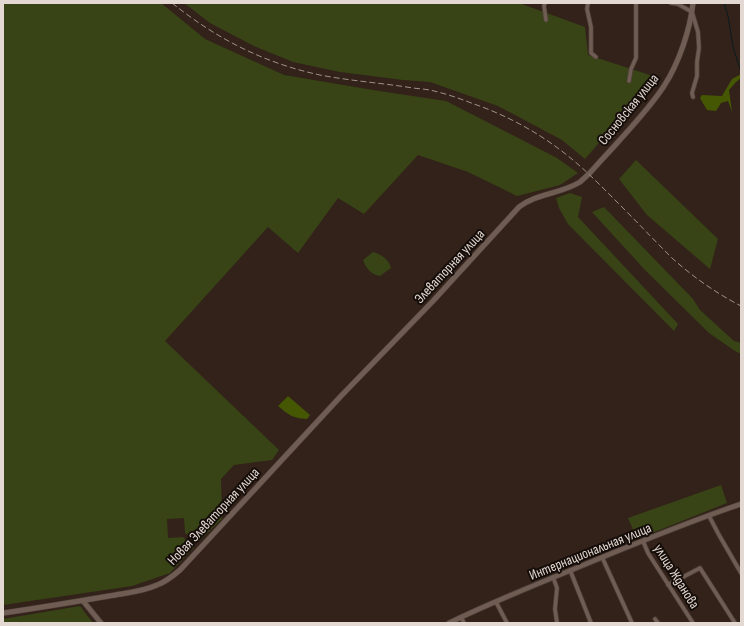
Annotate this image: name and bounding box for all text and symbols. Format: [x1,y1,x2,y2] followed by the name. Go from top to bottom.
[595,70,662,148] street label: Сосновская улица
[411,226,488,307] street label: Элеваторная улица
[164,464,263,569] street label: Новая Элеваторная улица
[527,519,654,584] street label: Интернациональная улица
[650,541,703,612] street label: улица Жданова

